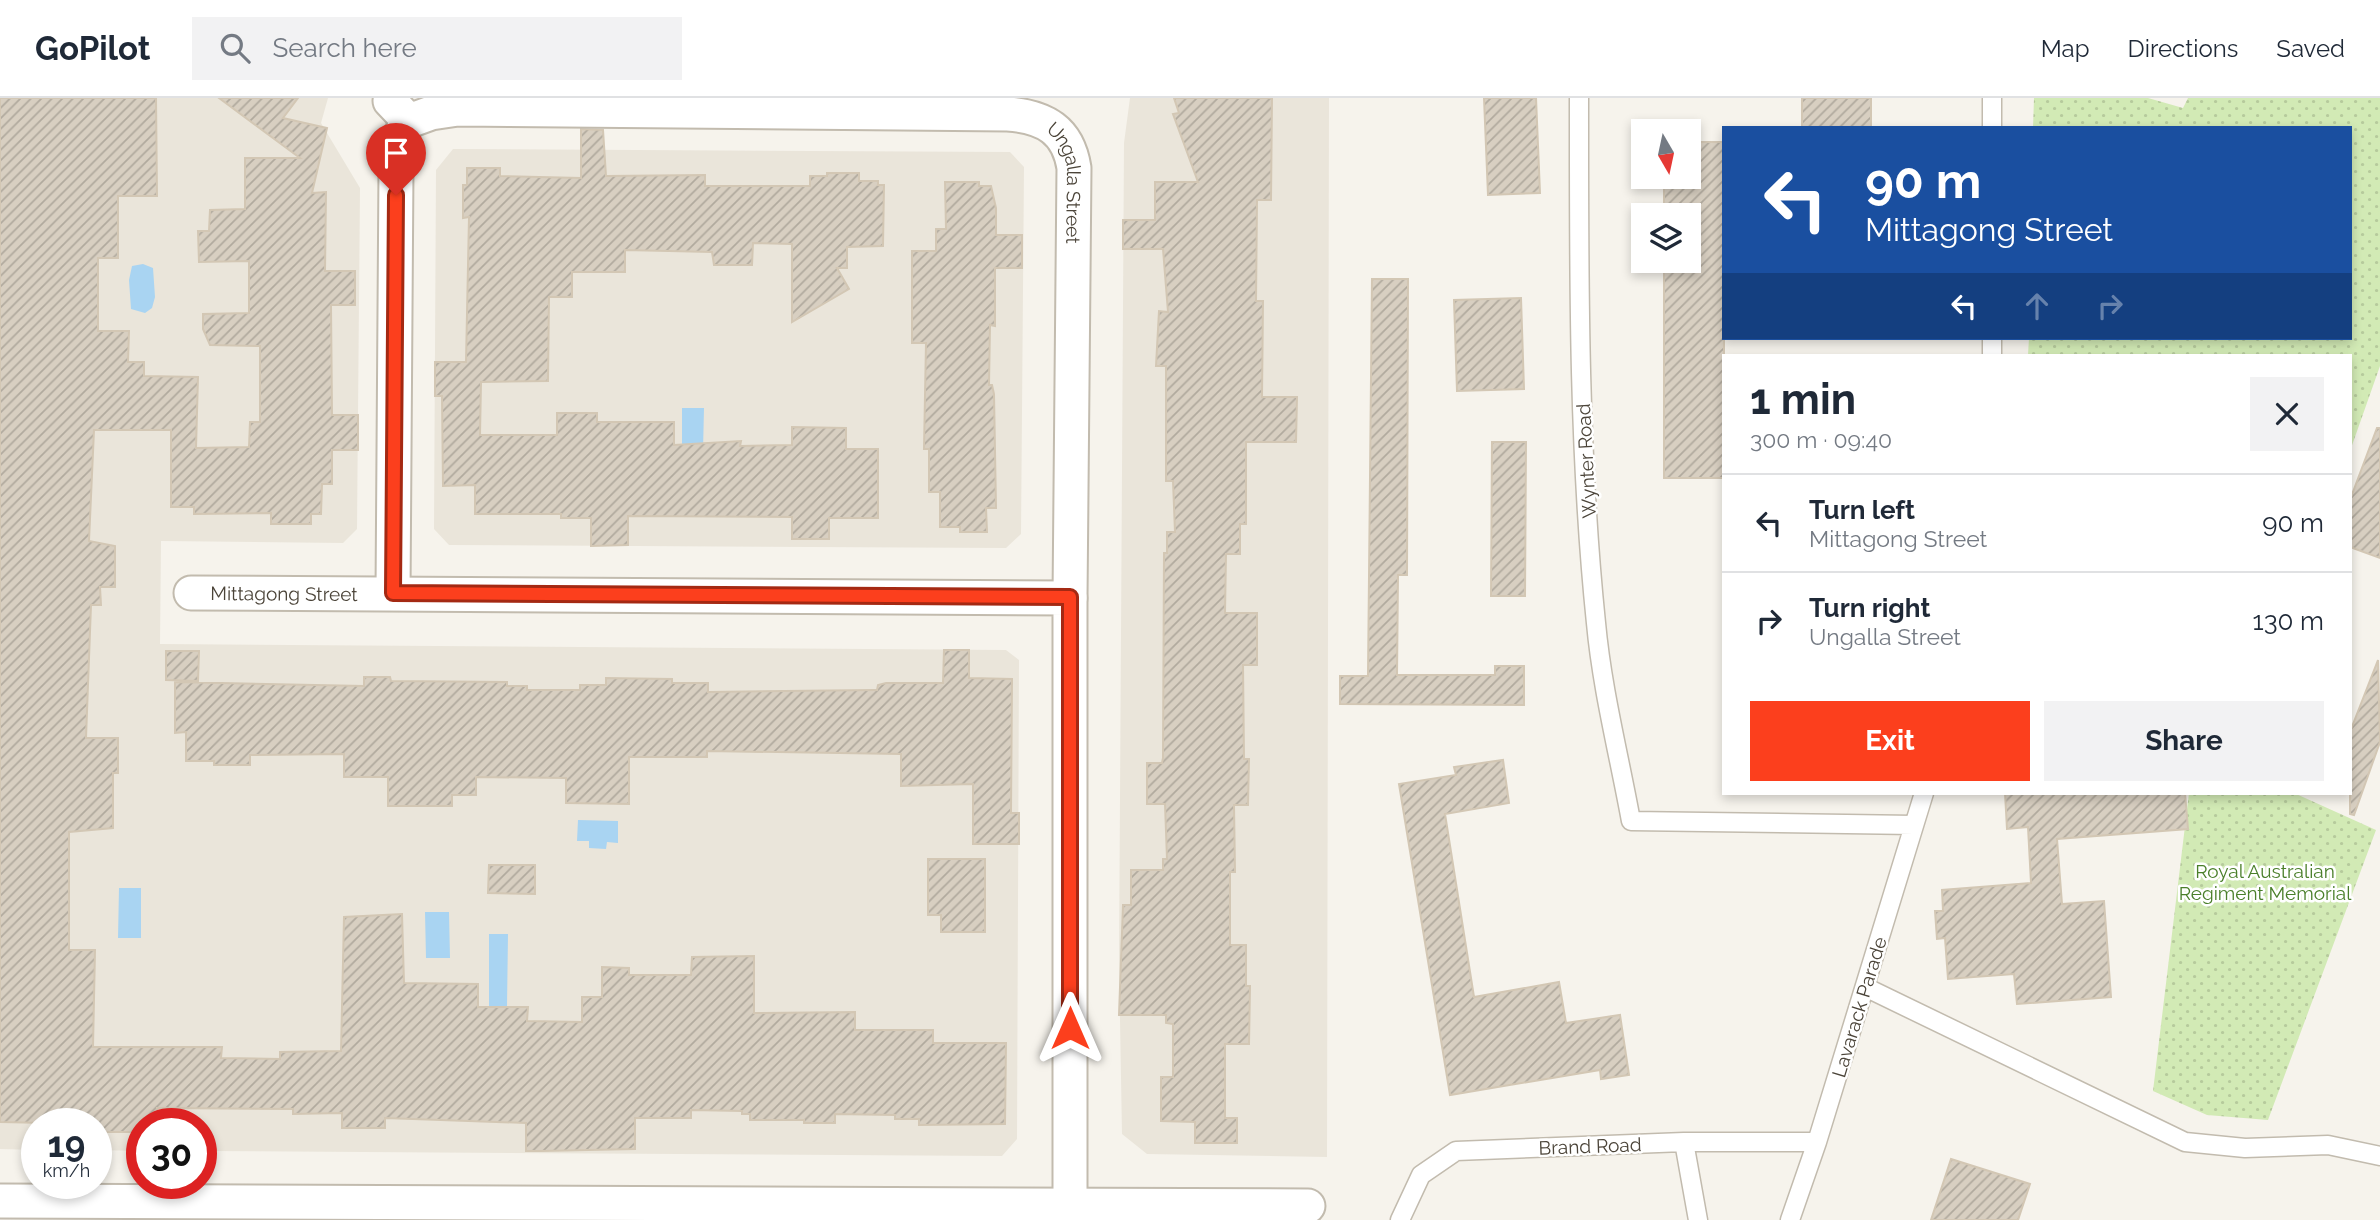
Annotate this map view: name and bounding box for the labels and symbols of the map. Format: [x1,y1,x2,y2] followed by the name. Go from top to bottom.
[1043,117,1085,244] street label: Ungalla Street
[1631,119,1701,189] north arrow
[366,123,426,195] pin
[1572,403,1600,519] street label: Wynter Road
[210,582,358,605] street label: Mittagong Street
[2179,860,2352,904] park label: Royal Australian Regiment Memorial
[1827,934,1891,1080] street label: Lavarack Parade
[1033,991,1107,1065] position arrow
[126,1108,217,1199] speed limit sign: 30
[1538,1133,1642,1159] street label: Brand Road

